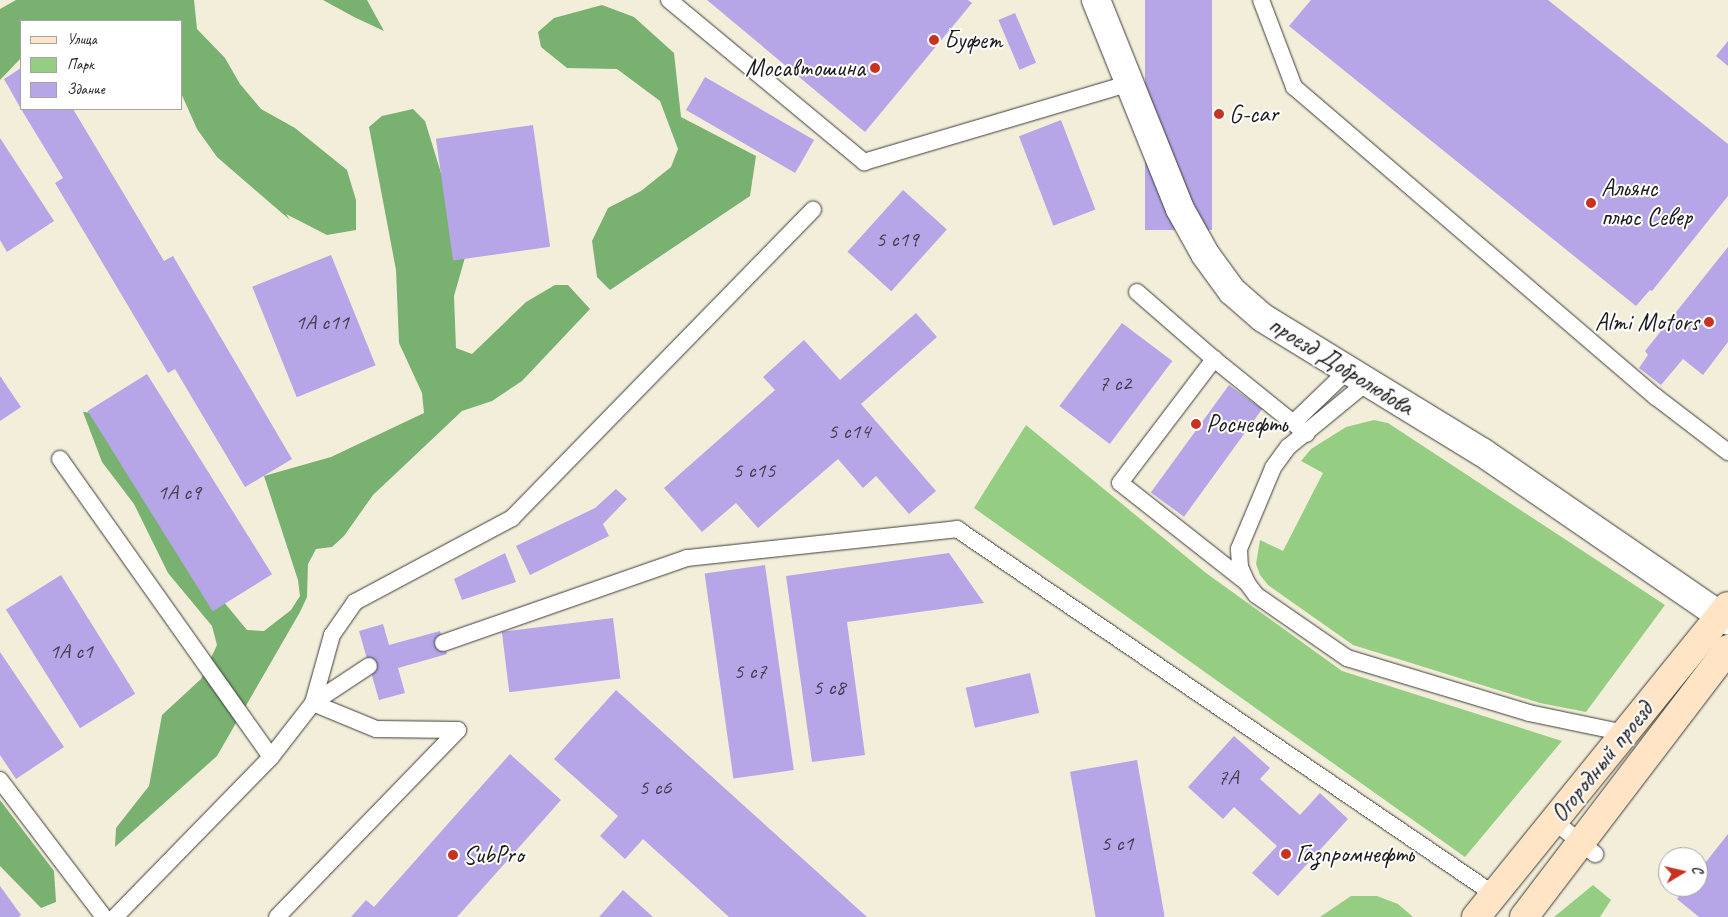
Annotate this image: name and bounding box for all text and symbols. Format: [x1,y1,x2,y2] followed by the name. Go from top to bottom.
[20,20,182,110] legend
[944,25,1002,55] place label: Буфет
[67,30,97,49] text: Улица
[928,34,940,46] marker: Буфет
[745,53,865,83] place label: Мосавтошина
[67,55,94,74] text: Парк
[869,62,881,74] marker: Мосавтошина
[67,80,105,99] text: Здание
[1229,99,1278,129] place label: G-car
[1213,108,1225,120] marker: G-car
[1601,174,1692,233] place label: Альянс плюс Север
[1585,197,1597,209] marker: Альянс плюс Север
[876,227,918,253] house number: 5 с19
[1595,307,1699,337] place label: Almi Motors
[1263,309,1419,423] street label: проезд Добролюбова
[295,310,349,336] house number: 1А с11
[1703,316,1715,328] marker: Almi Motors
[1099,371,1131,397] house number: 7 c2
[1206,409,1287,439] place label: Роснефть
[1190,418,1202,430] marker: Роснефть
[828,419,870,445] house number: 5 с14
[733,458,775,484] house number: 5 с15
[157,480,201,506] house number: 1А с9
[49,639,93,665] house number: 1А с1
[734,659,766,685] house number: 5 с7
[813,675,845,701] house number: 5 с8
[1544,696,1660,828] street label: Огородный проезд
[1218,765,1238,791] house number: 7А
[639,775,671,801] house number: 5 с6
[1101,831,1133,857] house number: 5 с1
[1296,839,1414,869] place label: Газпромнефть
[463,840,524,870] place label: SubPro
[1658,847,1708,897] north arrow
[1280,848,1292,860] marker: Газпромнефть
[447,849,459,861] marker: SubPro
[1688,865,1706,874] text: С

